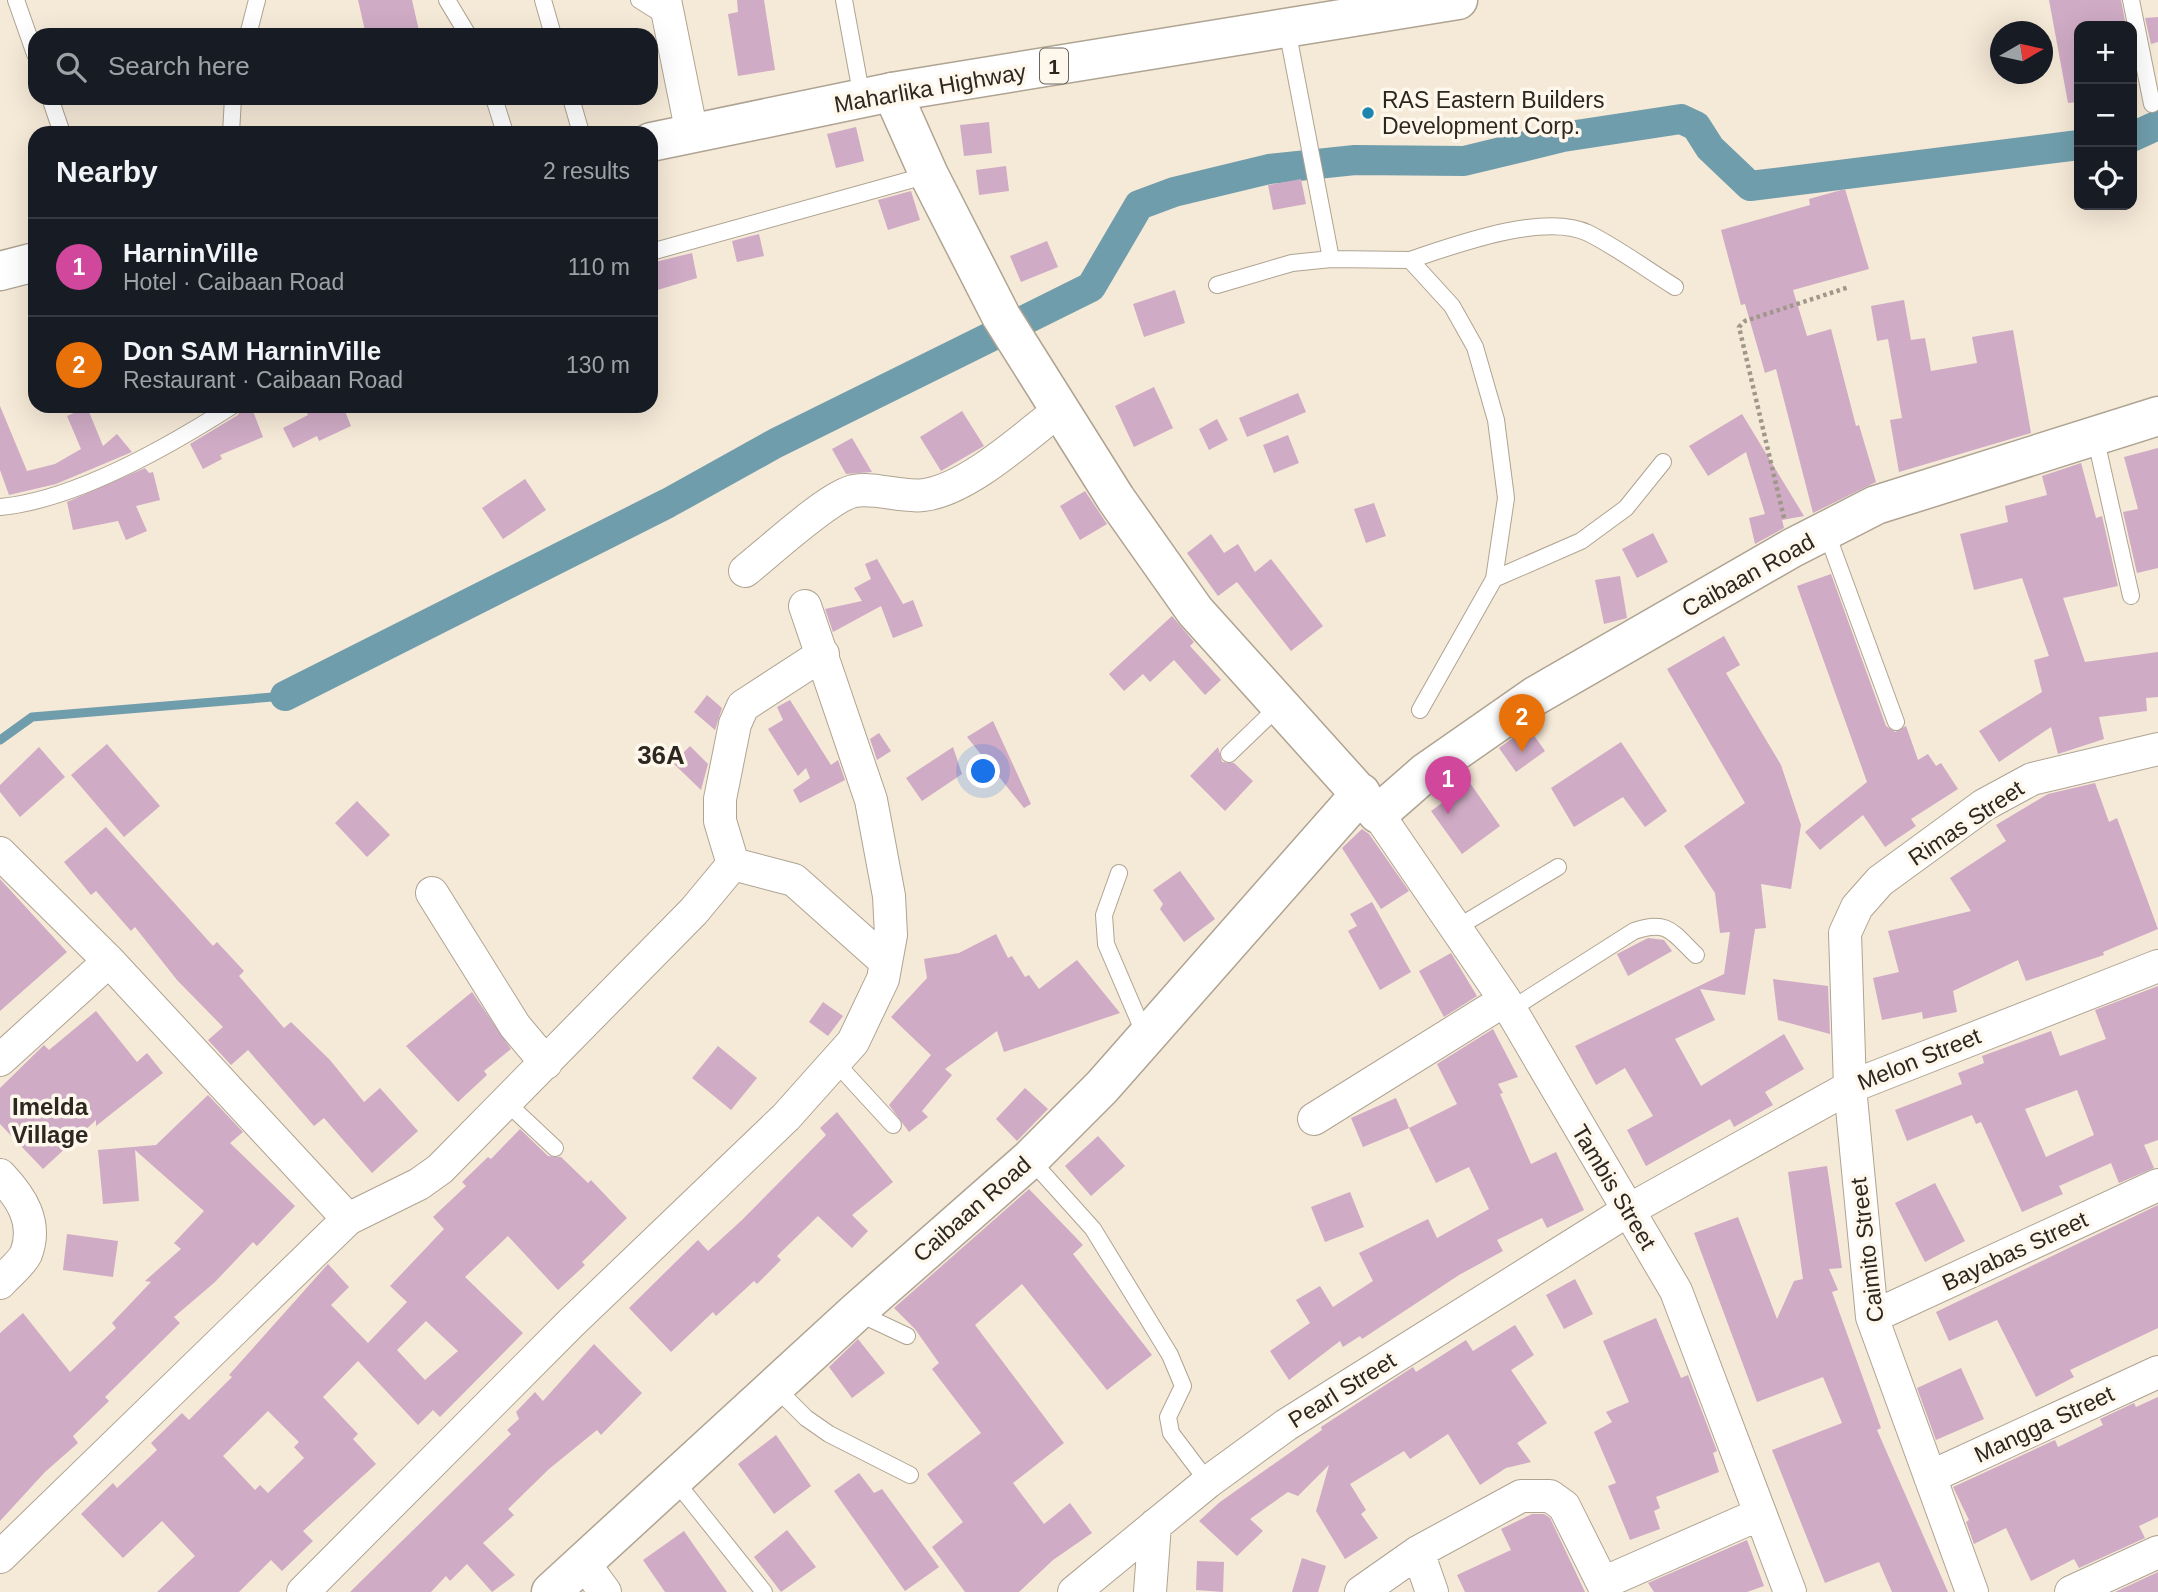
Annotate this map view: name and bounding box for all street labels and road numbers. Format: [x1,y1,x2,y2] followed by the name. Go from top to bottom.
[1040,48,1068,84] road number: 1
[832,58,1028,118] street label: Maharlika Highway
[1677,528,1819,622] street label: Caibaan Road
[1904,775,2029,871] street label: Rimas Street
[1854,1022,1985,1095] street label: Melon Street
[1567,1120,1662,1254] street label: Tambis Street
[908,1151,1036,1267] street label: Caibaan Road
[1845,1175,1889,1324] street label: Caimito Street
[1938,1206,2092,1296] street label: Bayabas Street
[1284,1346,1401,1433] street label: Pearl Street
[1970,1380,2118,1468] street label: Mangga Street

